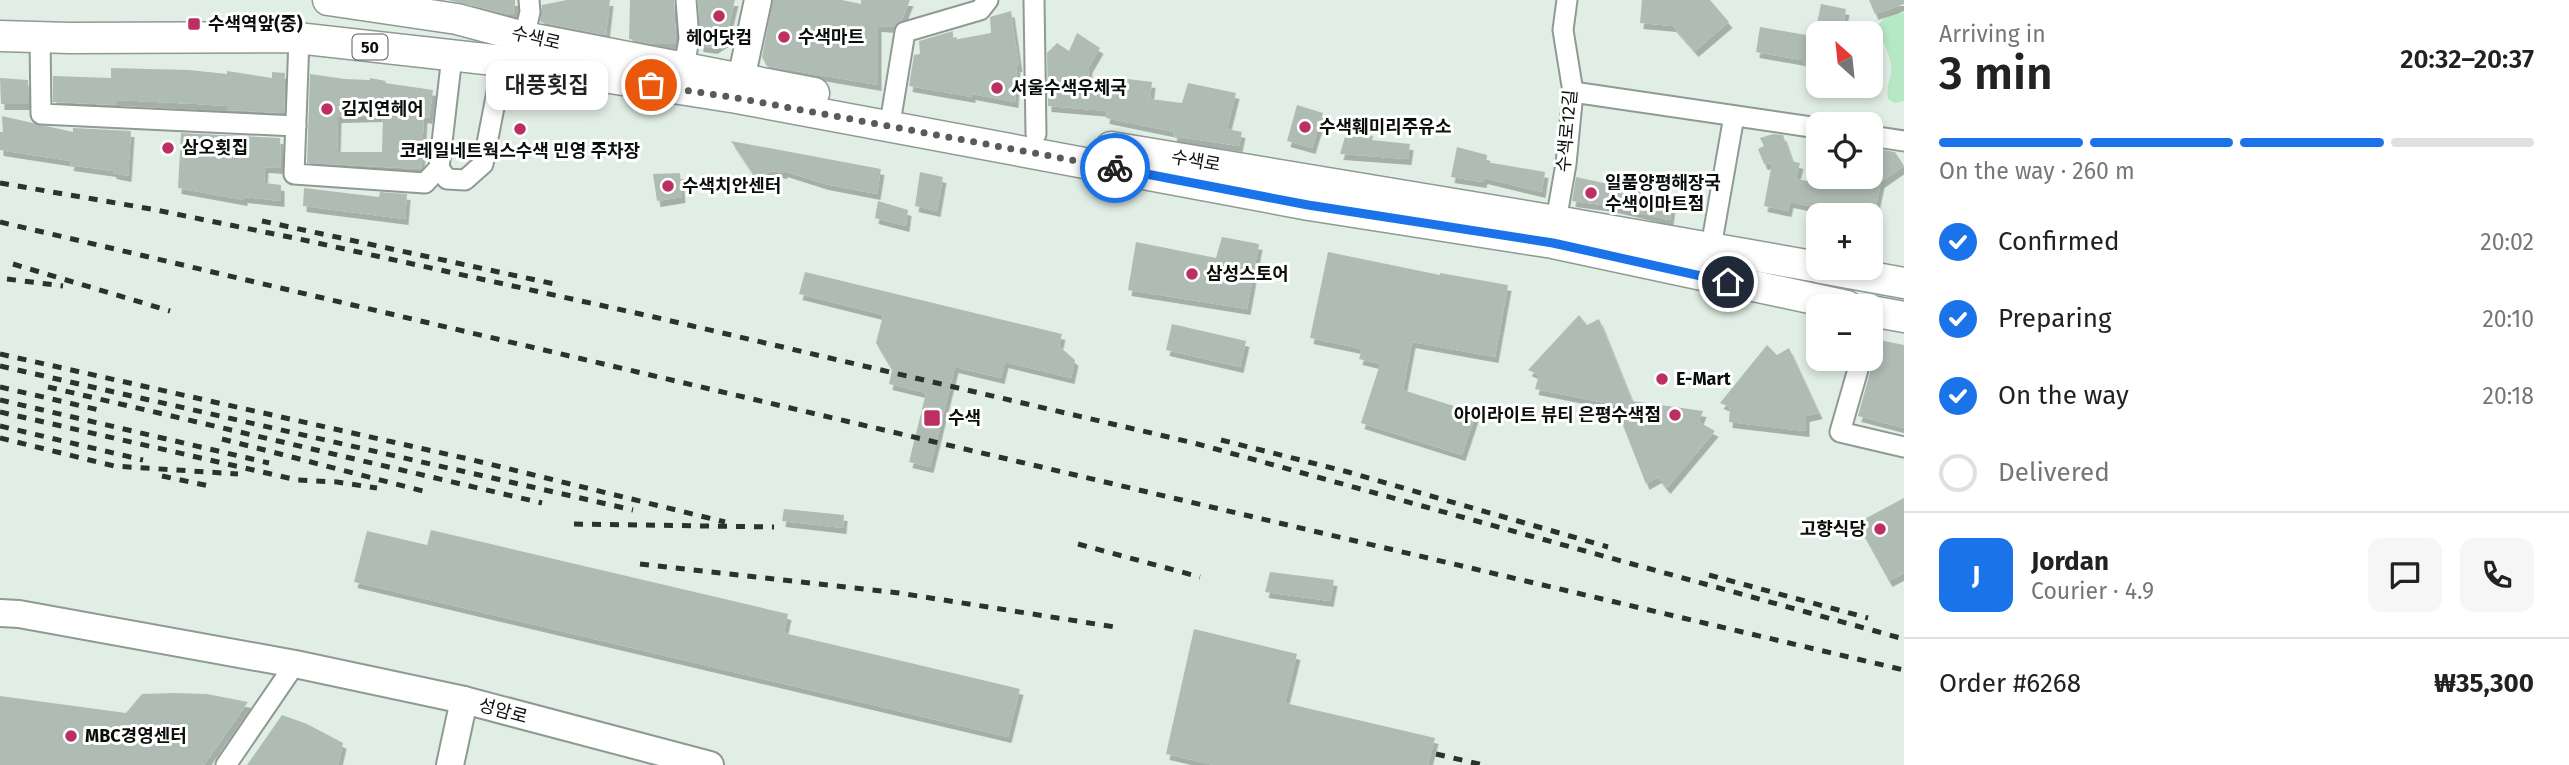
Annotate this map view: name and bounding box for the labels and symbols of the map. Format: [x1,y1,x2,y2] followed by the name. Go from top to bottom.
[711,8,727,24] marker: 헤어닷컴
[208,13,303,35] place label: 수색역앞(중)
[186,16,202,32] marker: 수색역앞(중)
[1806,21,1883,98] north arrow
[509,22,563,54] street label: 수색로
[798,26,864,48] place label: 수색마트
[686,27,752,49] place label: 헤어닷컴
[776,29,792,45] marker: 수색마트
[352,34,388,60] road number: 50
[621,55,681,115] pin
[486,60,609,110] callout: 대풍횟집
[1011,77,1127,99] place label: 서울수색우체국
[989,80,1005,96] marker: 서울수색우체국
[1552,89,1582,173] street label: 수색로12길
[341,98,424,120] place label: 김지연헤어
[319,101,335,117] marker: 김지연헤어
[1319,116,1451,138] place label: 수색훼미리주유소
[1297,119,1313,135] marker: 수색훼미리주유소
[512,121,528,137] marker: 코레일네트웍스수색 민영 주차장
[1080,133,1150,203] courier
[182,137,248,159] place label: 삼오횟집
[160,140,176,156] marker: 삼오횟집
[400,140,641,162] place label: 코레일네트웍스수색 민영 주차장
[1170,146,1222,176] street label: 수색로
[1605,172,1721,215] place label: 일품양평해장국 수색이마트점
[682,175,781,197] place label: 수색치안센터
[660,178,676,194] marker: 수색치안센터
[1583,185,1599,201] marker: 일품양평해장국 수색이마트점
[1698,252,1758,312] pin
[1206,263,1289,285] place label: 삼성스토어
[1184,266,1200,282] marker: 삼성스토어
[1676,368,1732,390] place label: E-Mart
[1654,371,1670,387] marker: E-Mart
[1454,404,1661,426] place label: 아이라이트 뷰티 은평수색점
[948,407,981,429] place label: 수색
[1667,407,1683,423] marker: 아이라이트 뷰티 은평수색점
[922,408,942,428] marker: 수색
[1800,518,1866,540] place label: 고향식당
[1872,521,1888,537] marker: 고향식당
[476,694,530,728] street label: 성암로
[85,725,187,747] place label: MBC경영센터
[63,728,79,744] marker: MBC경영센터

